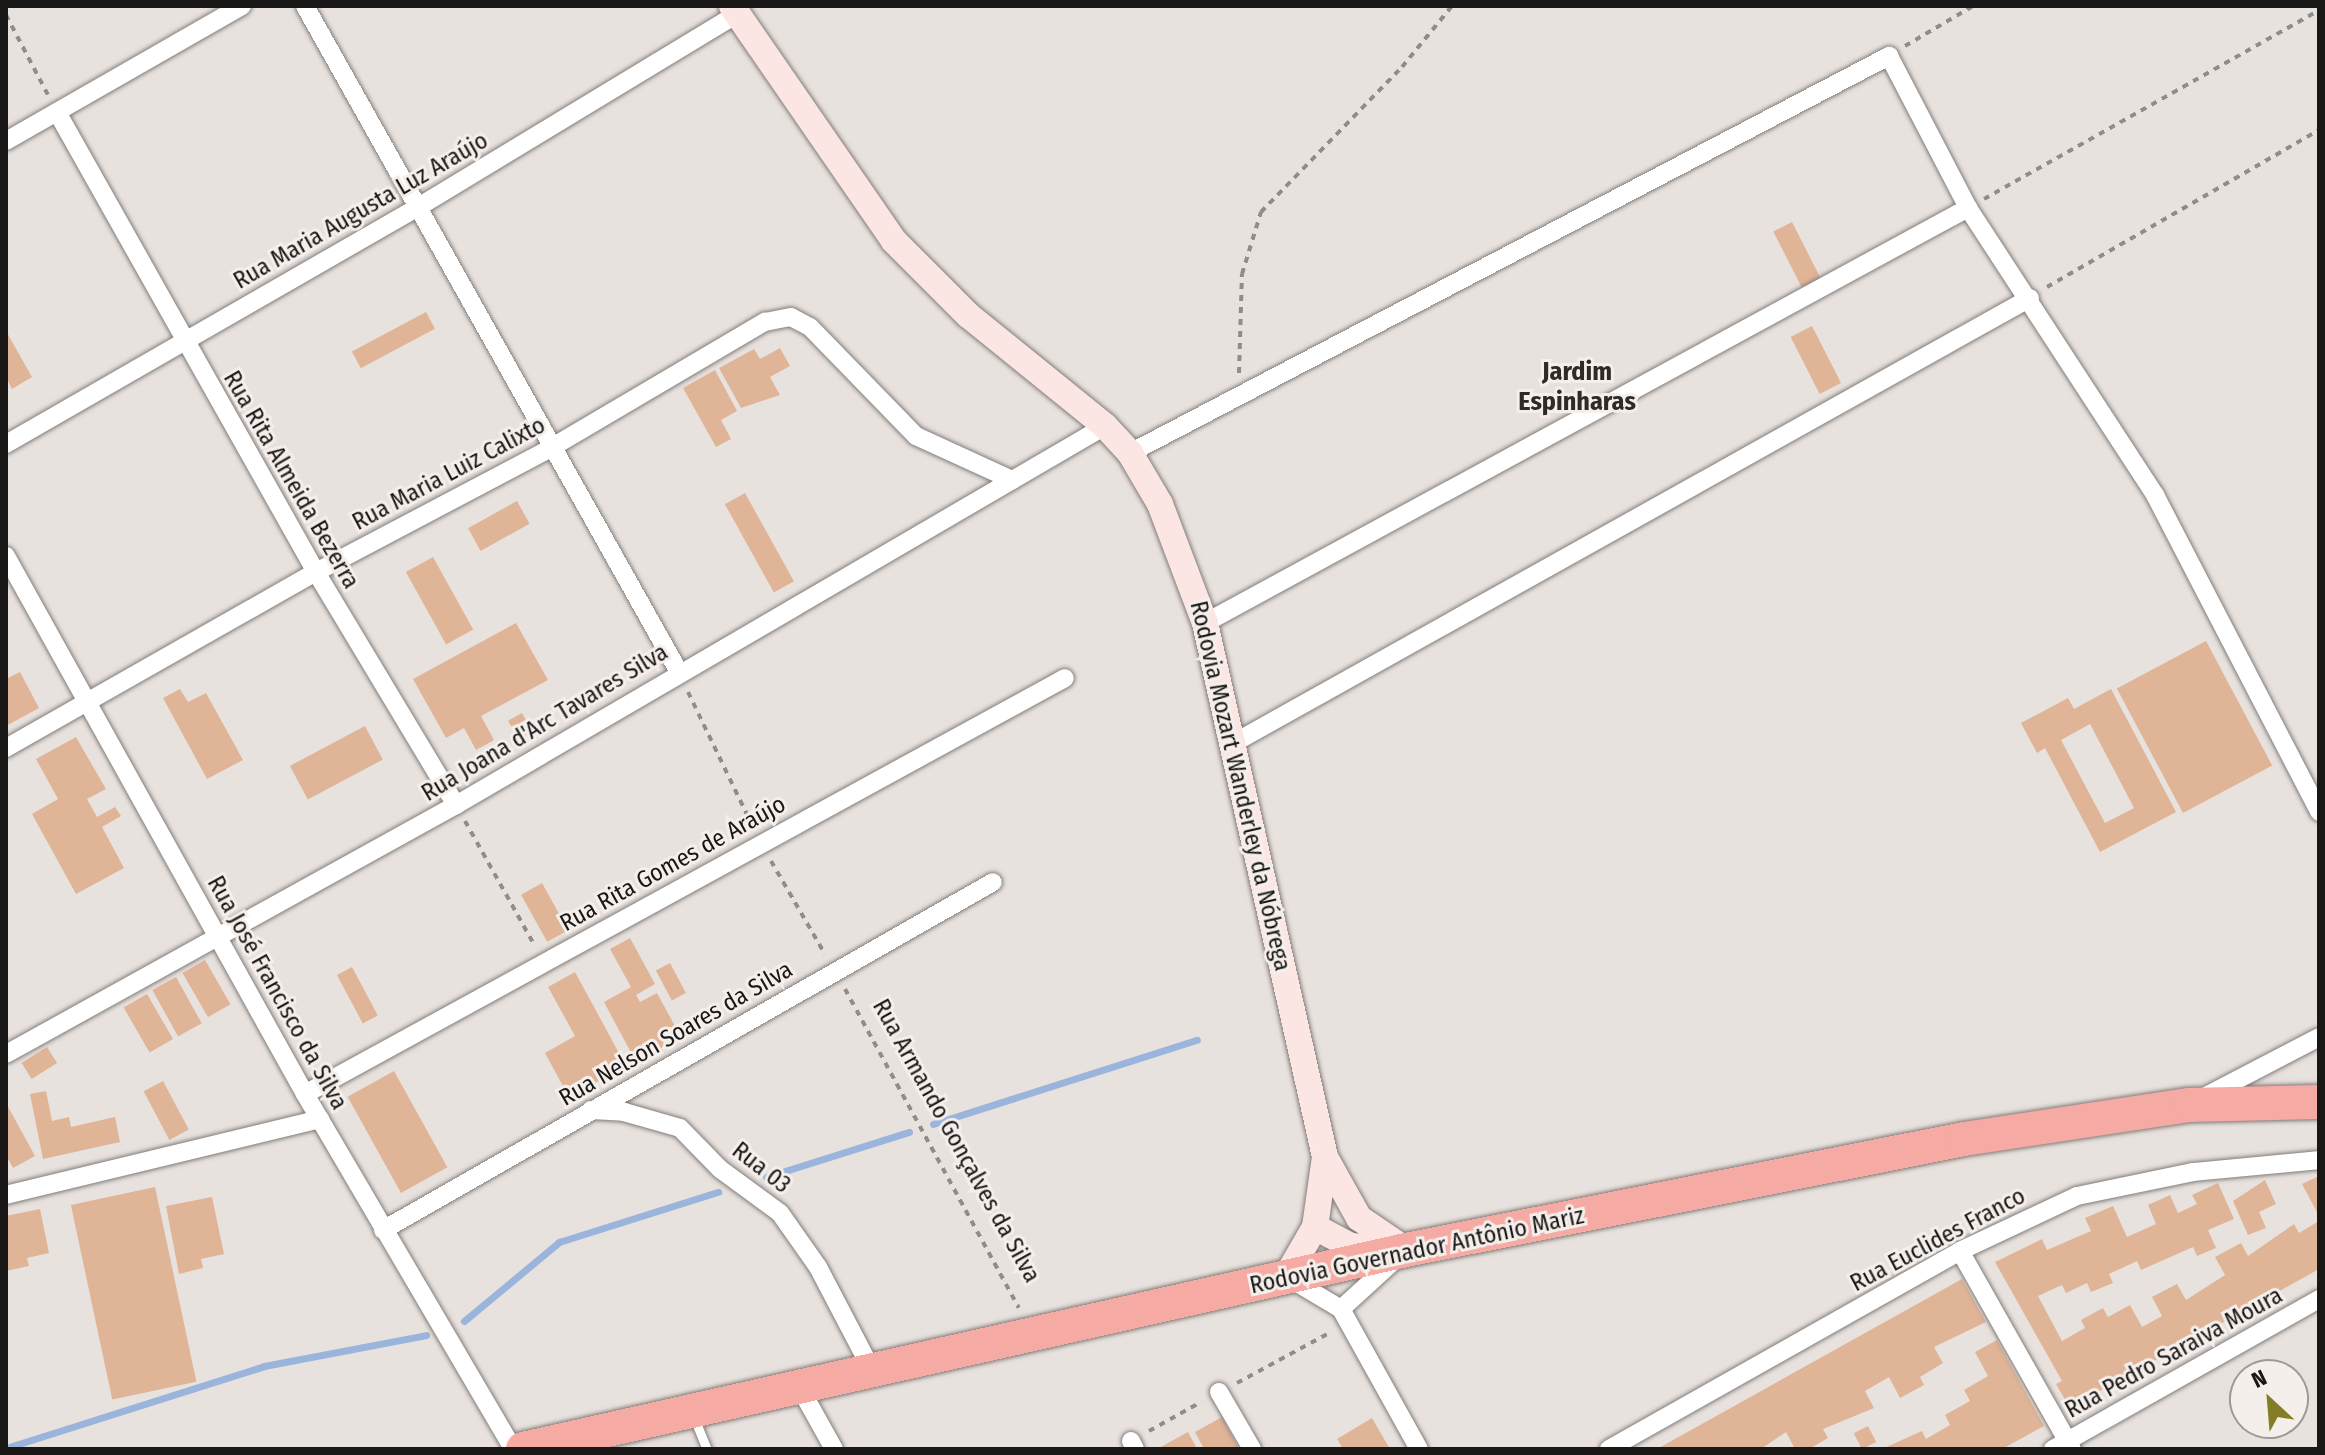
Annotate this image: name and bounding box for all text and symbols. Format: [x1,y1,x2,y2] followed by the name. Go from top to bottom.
[229,126,493,296] street label: Rua Maria Augusta Luz Araújo
[1518,356,1636,418] district label: Jardim Espinharas
[217,366,365,594] street label: Rua Rita Almeida Bezerra
[348,411,550,537] street label: Rua Maria Luiz Calixto
[1183,598,1297,974] street label: Rodovia Mozart Wanderley da Nóbrega
[417,638,673,808] street label: Rua Joana d'Arc Tavares Silva
[555,790,791,938] street label: Rua Rita Gomes de Araújo
[201,871,353,1115] street label: Rua José Francisco da Silva
[554,955,798,1113] street label: Rua Nelson Soares da Silva
[866,994,1046,1288] street label: Rua Armando Gonçalves da Silva
[726,1136,796,1200] street label: Rua 03
[1846,1182,2030,1298] street label: Rua Euclides Franco
[1247,1201,1587,1301] street label: Rodovia Governador Antônio Mariz
[2060,1281,2288,1425] street label: Rua Pedro Saraiva Moura
[2229,1359,2309,1439] north arrow
[2247,1364,2271,1394] text: N

